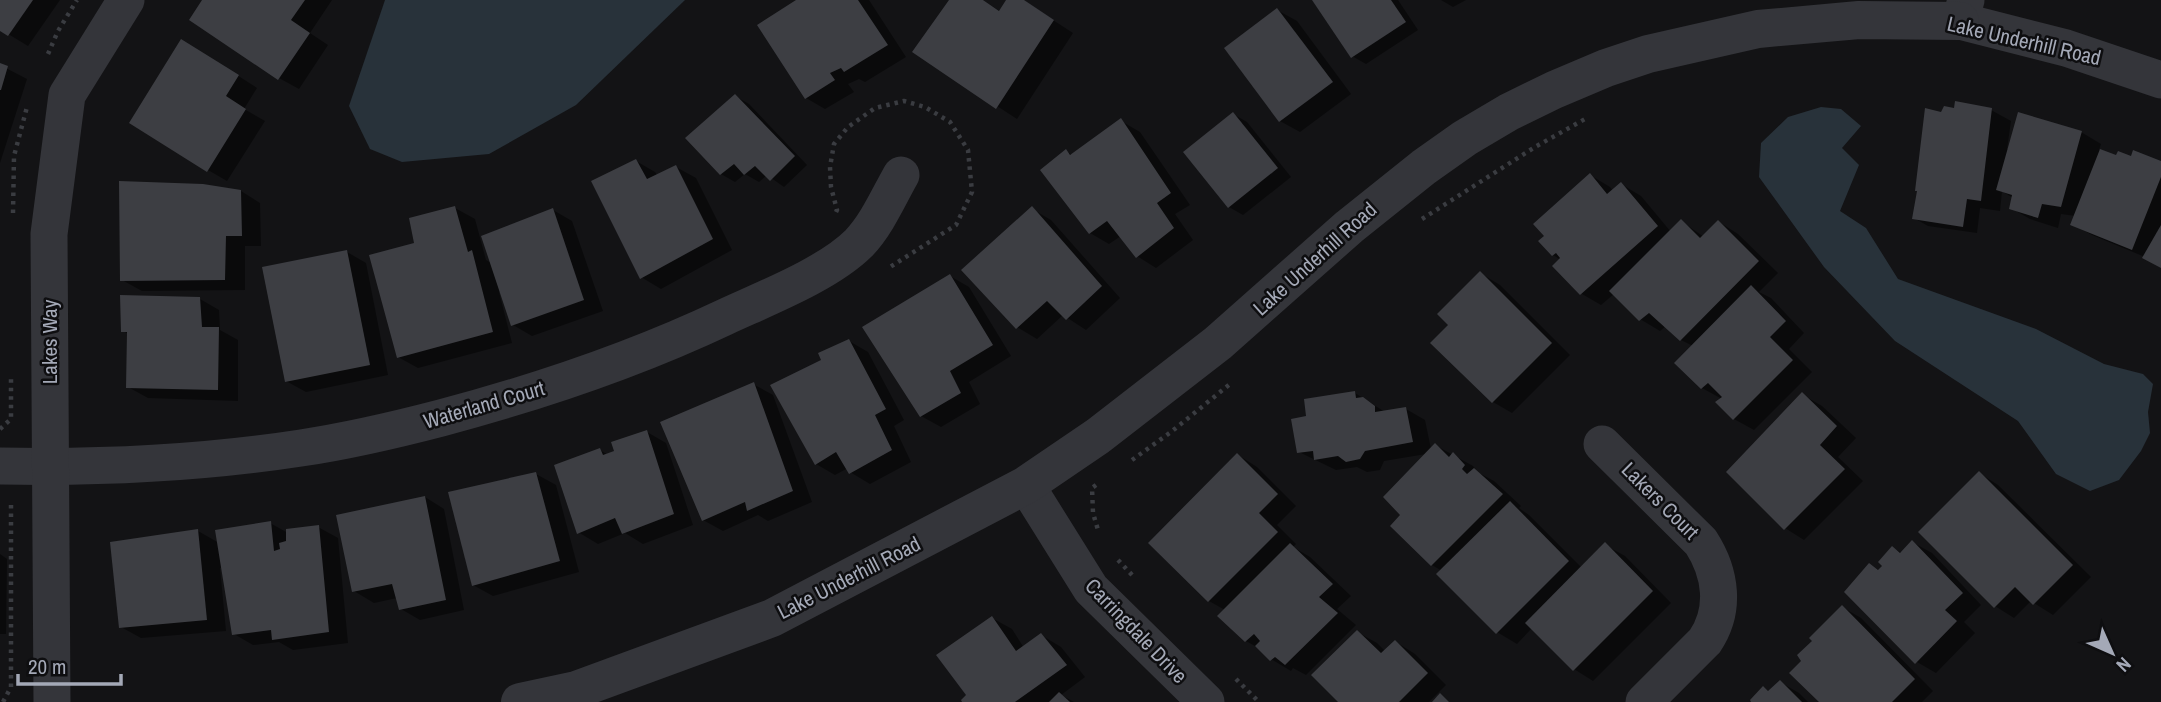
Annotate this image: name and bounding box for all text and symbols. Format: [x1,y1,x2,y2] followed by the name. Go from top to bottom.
[1944,9,2104,72] street label: Lake Underhill Road
[1247,195,1383,322] street label: Lake Underhill Road
[35,299,64,384] street label: Lakes Way
[420,373,548,436] street label: Waterland Court
[1615,456,1706,546] street label: Lakers Court
[772,529,925,626] street label: Lake Underhill Road
[1079,572,1194,690] street label: Carringdale Drive
[2077,618,2147,688] north arrow
[18,642,121,686] scale bar
[28,652,66,681] text: 20 m
[2111,652,2137,678] text: N

